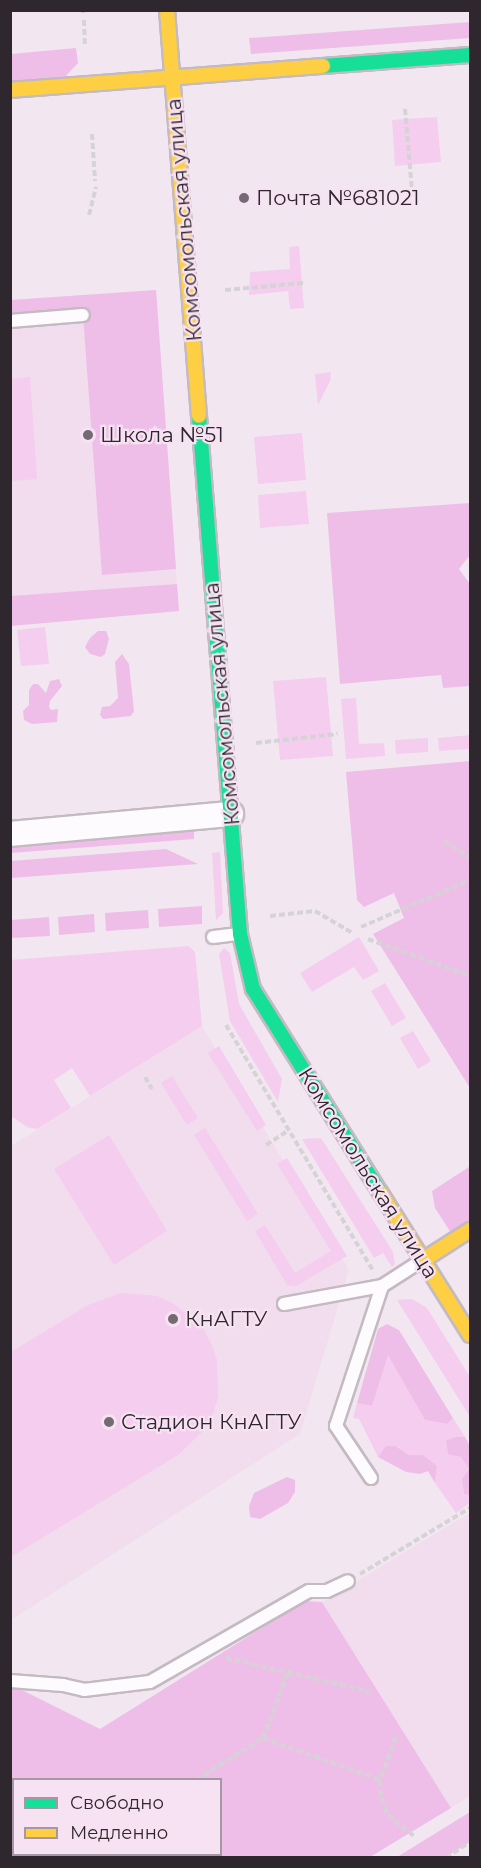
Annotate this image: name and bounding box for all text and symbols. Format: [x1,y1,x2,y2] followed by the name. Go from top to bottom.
[161,97,207,343] street label: Комсомольская улица
[256,185,419,211] place label: Почта №681021
[237,191,251,205] marker: Почта №681021
[100,422,224,448] place label: Школа №51
[81,428,95,442] marker: Школа №51
[199,581,245,827] street label: Комсомольская улица
[293,1063,443,1283] street label: Комсомольская улица
[185,1306,268,1332] place label: КнАГТУ
[166,1312,180,1326] marker: КнАГТУ
[121,1409,302,1435] place label: Стадион КнАГТУ
[102,1415,116,1429] marker: Стадион КнАГТУ
[12,1778,222,1856] legend
[70,1792,164,1814] text: Свободно
[70,1822,168,1844] text: Медленно

